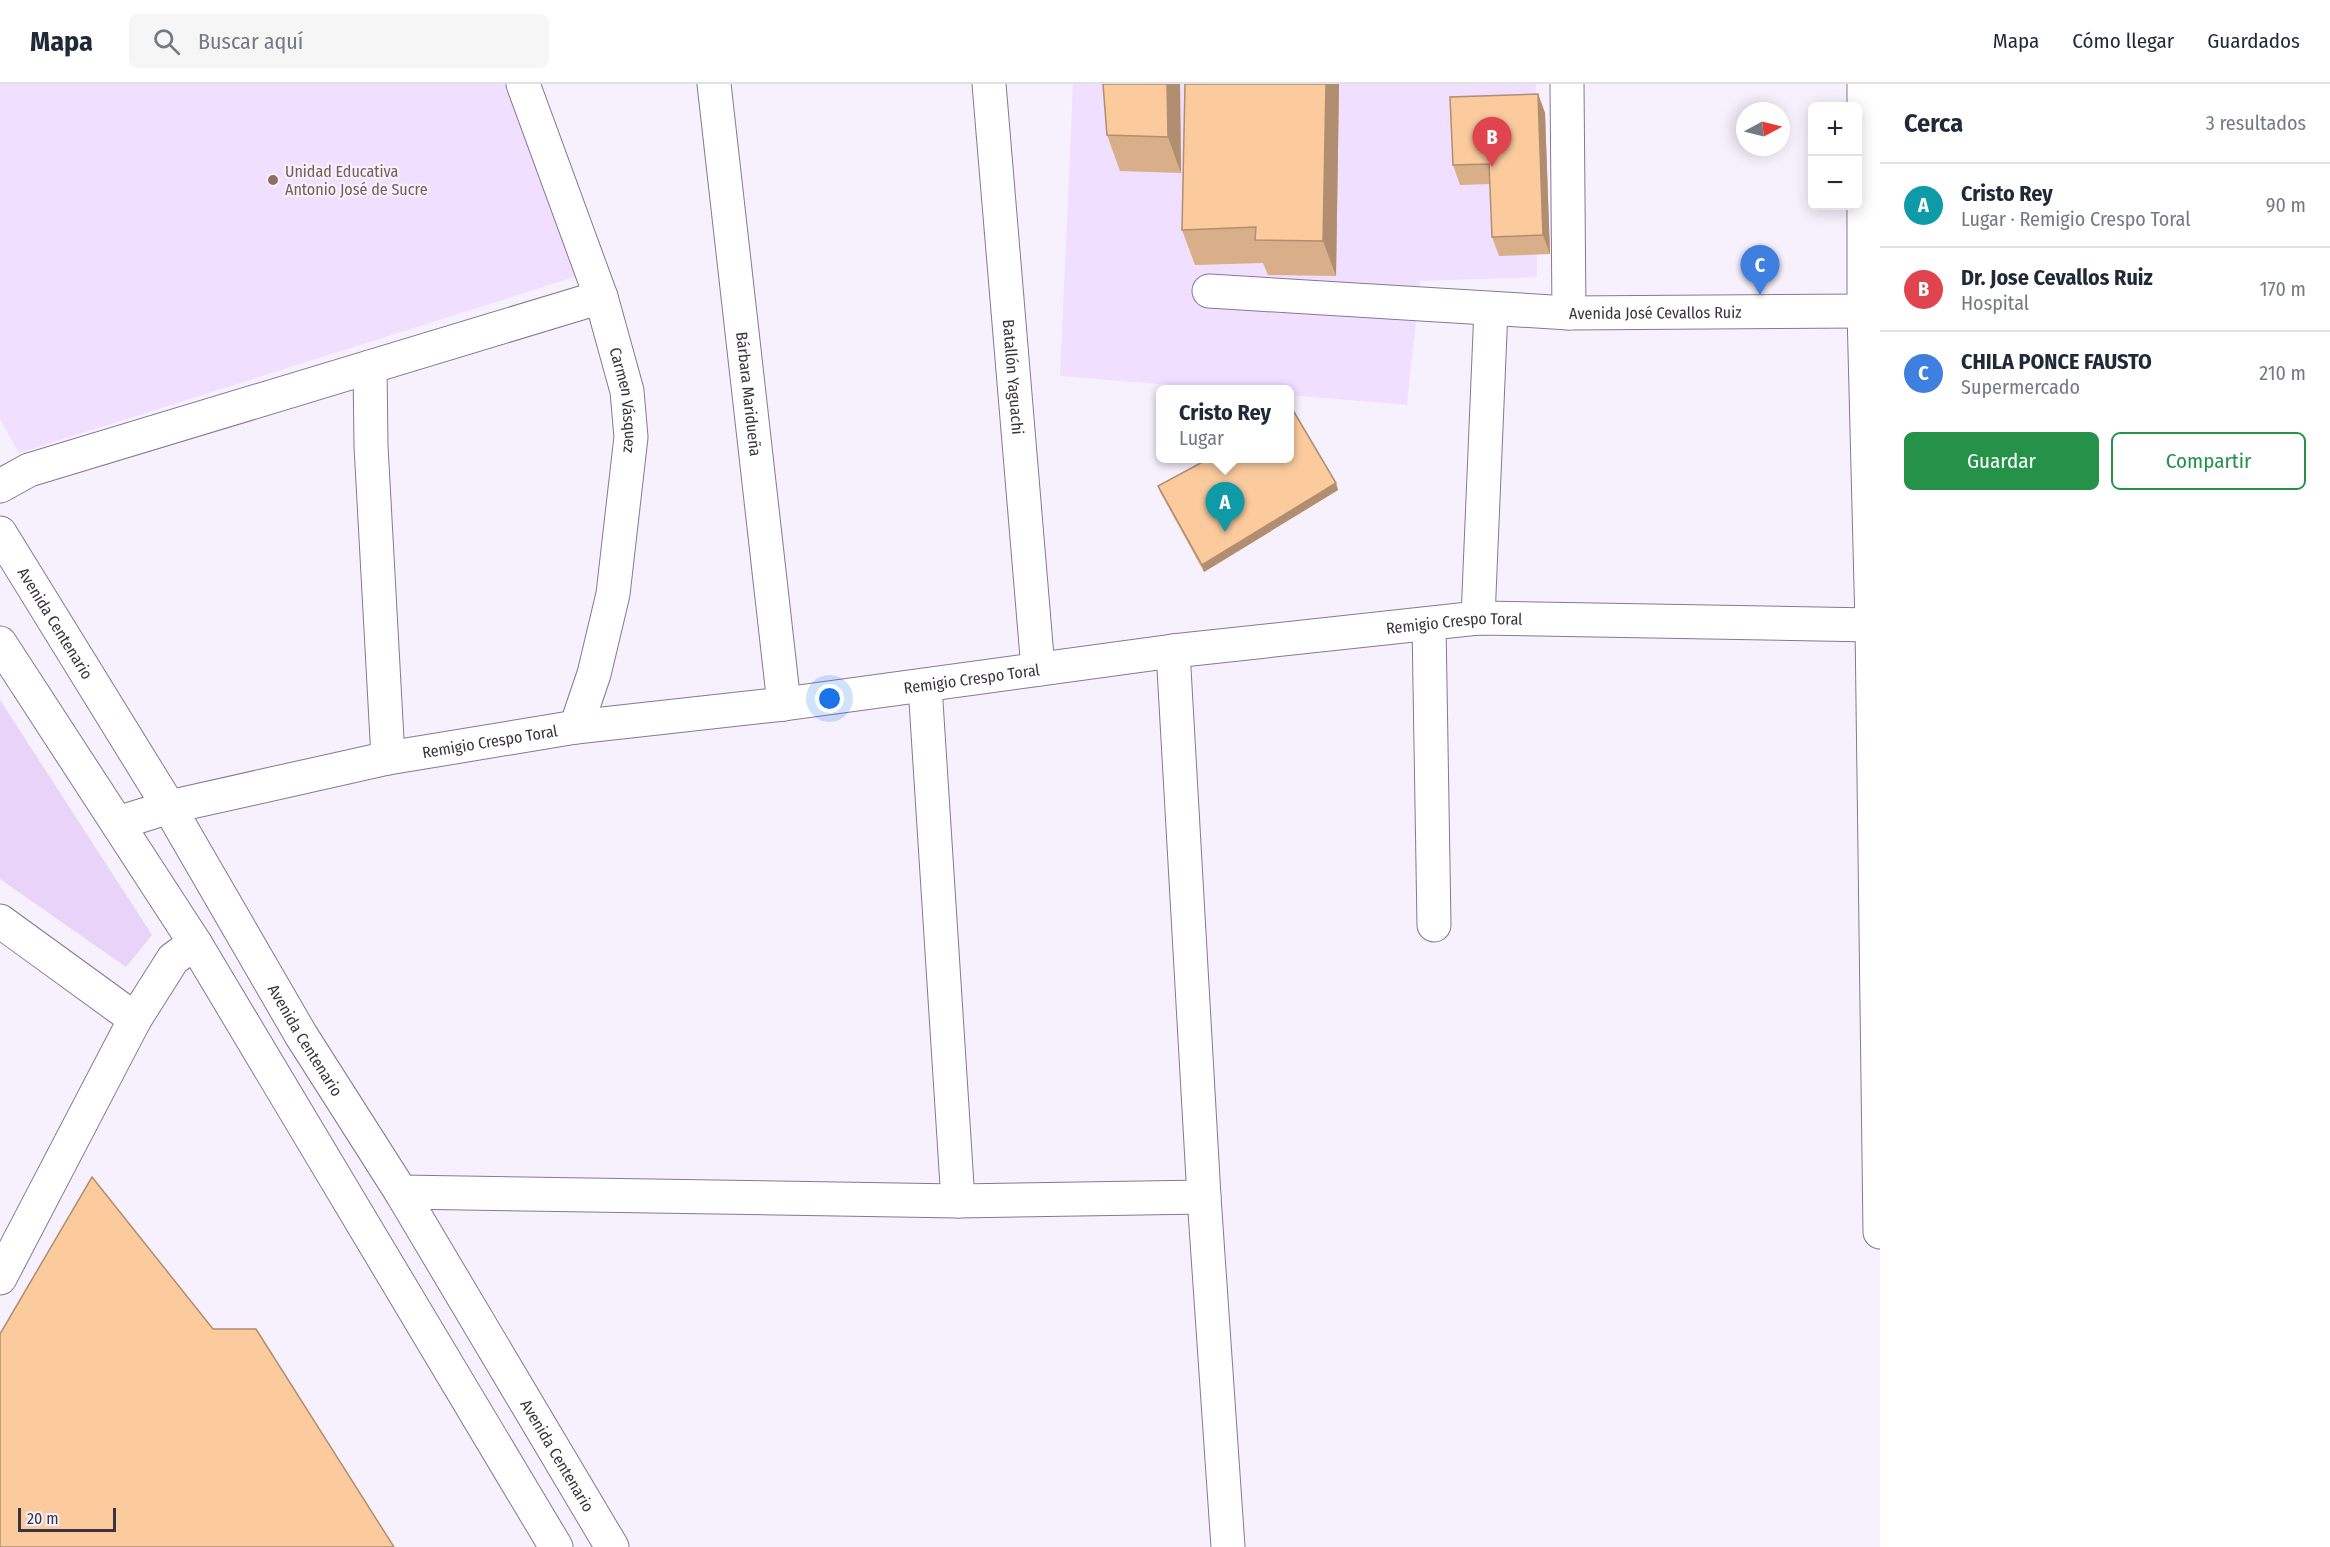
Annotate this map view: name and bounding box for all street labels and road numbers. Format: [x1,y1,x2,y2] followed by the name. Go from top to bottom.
[1569,302,1742,322] street label: Avenida José Cevallos Ruiz
[999,318,1028,435] street label: Batallón Yaguachi
[733,331,765,457] street label: Bárbara Maridueña
[606,345,641,454] street label: Carmen Vásquez
[14,564,97,682] street label: Avenida Centenario
[1385,609,1523,637] street label: Remigio Crespo Toral
[902,660,1041,697] street label: Remigio Crespo Toral
[421,721,559,762] street label: Remigio Crespo Toral
[264,981,347,1099] street label: Avenida Centenario
[517,1396,598,1515] street label: Avenida Centenario

